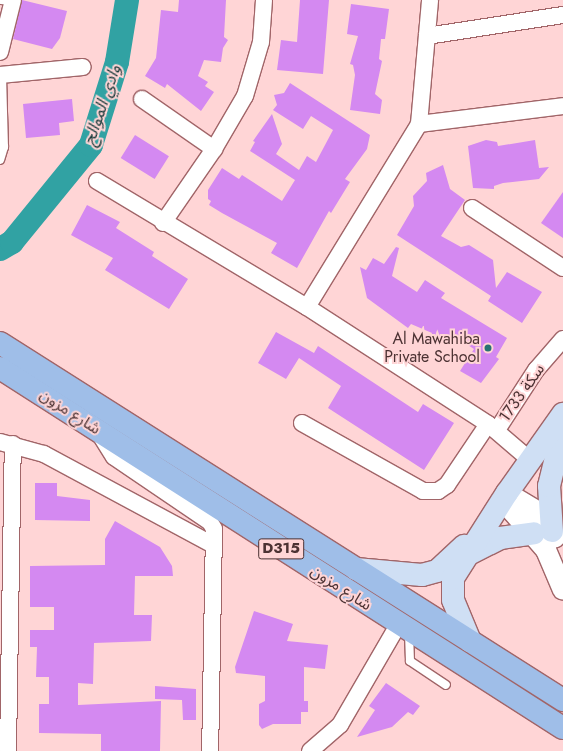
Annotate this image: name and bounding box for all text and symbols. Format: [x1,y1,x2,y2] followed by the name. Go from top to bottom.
[79,62,125,148] water label: وادي الموالح
[384,329,480,367] place label: Al Mawahiba Private School
[483,343,493,353] marker: Al Mawahiba Private School
[495,360,549,426] street label: سكة 1733
[36,385,104,439] street label: شارع مزون
[258,536,304,562] road number: D315
[307,561,375,615] street label: شارع مزون

